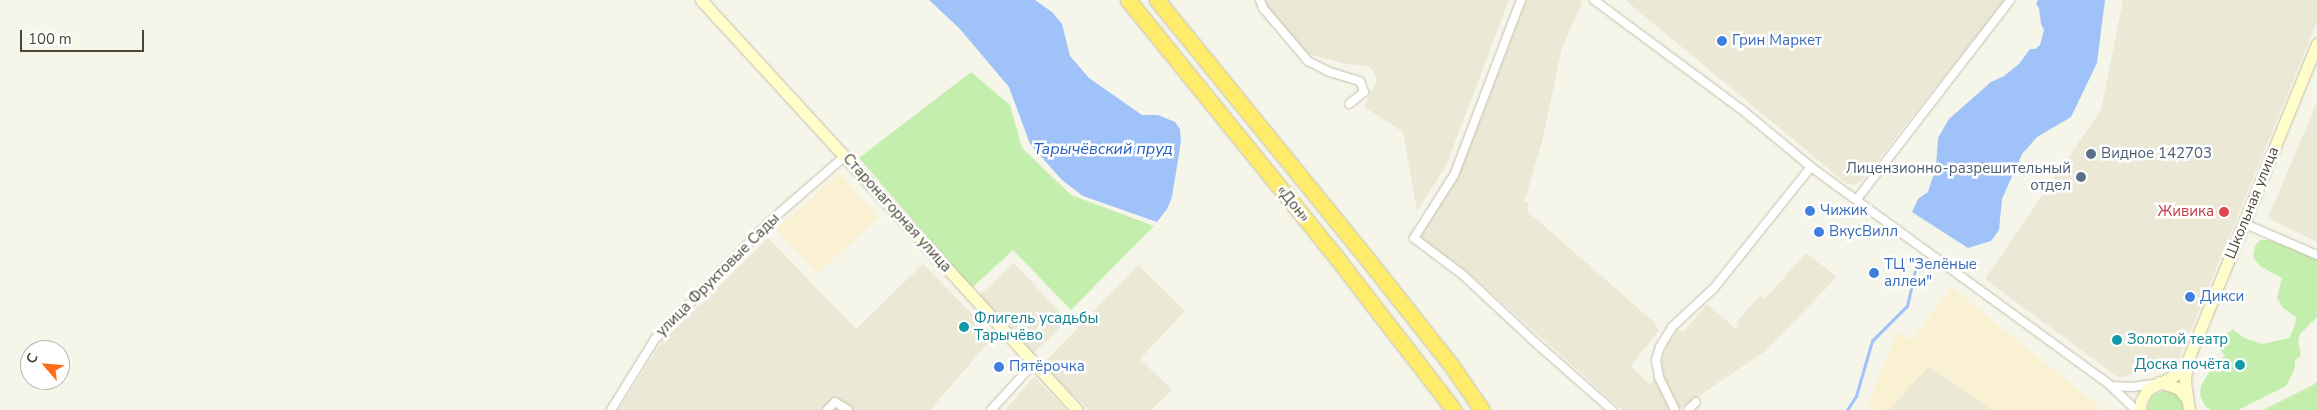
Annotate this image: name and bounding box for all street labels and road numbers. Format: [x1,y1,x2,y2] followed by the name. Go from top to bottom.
[2221,144,2283,262] street label: Школьная улица
[839,150,955,276] street label: Старонагорная улица
[1273,182,1313,226] street label: «Дон»
[653,210,783,340] street label: улица Фруктовые Сады

